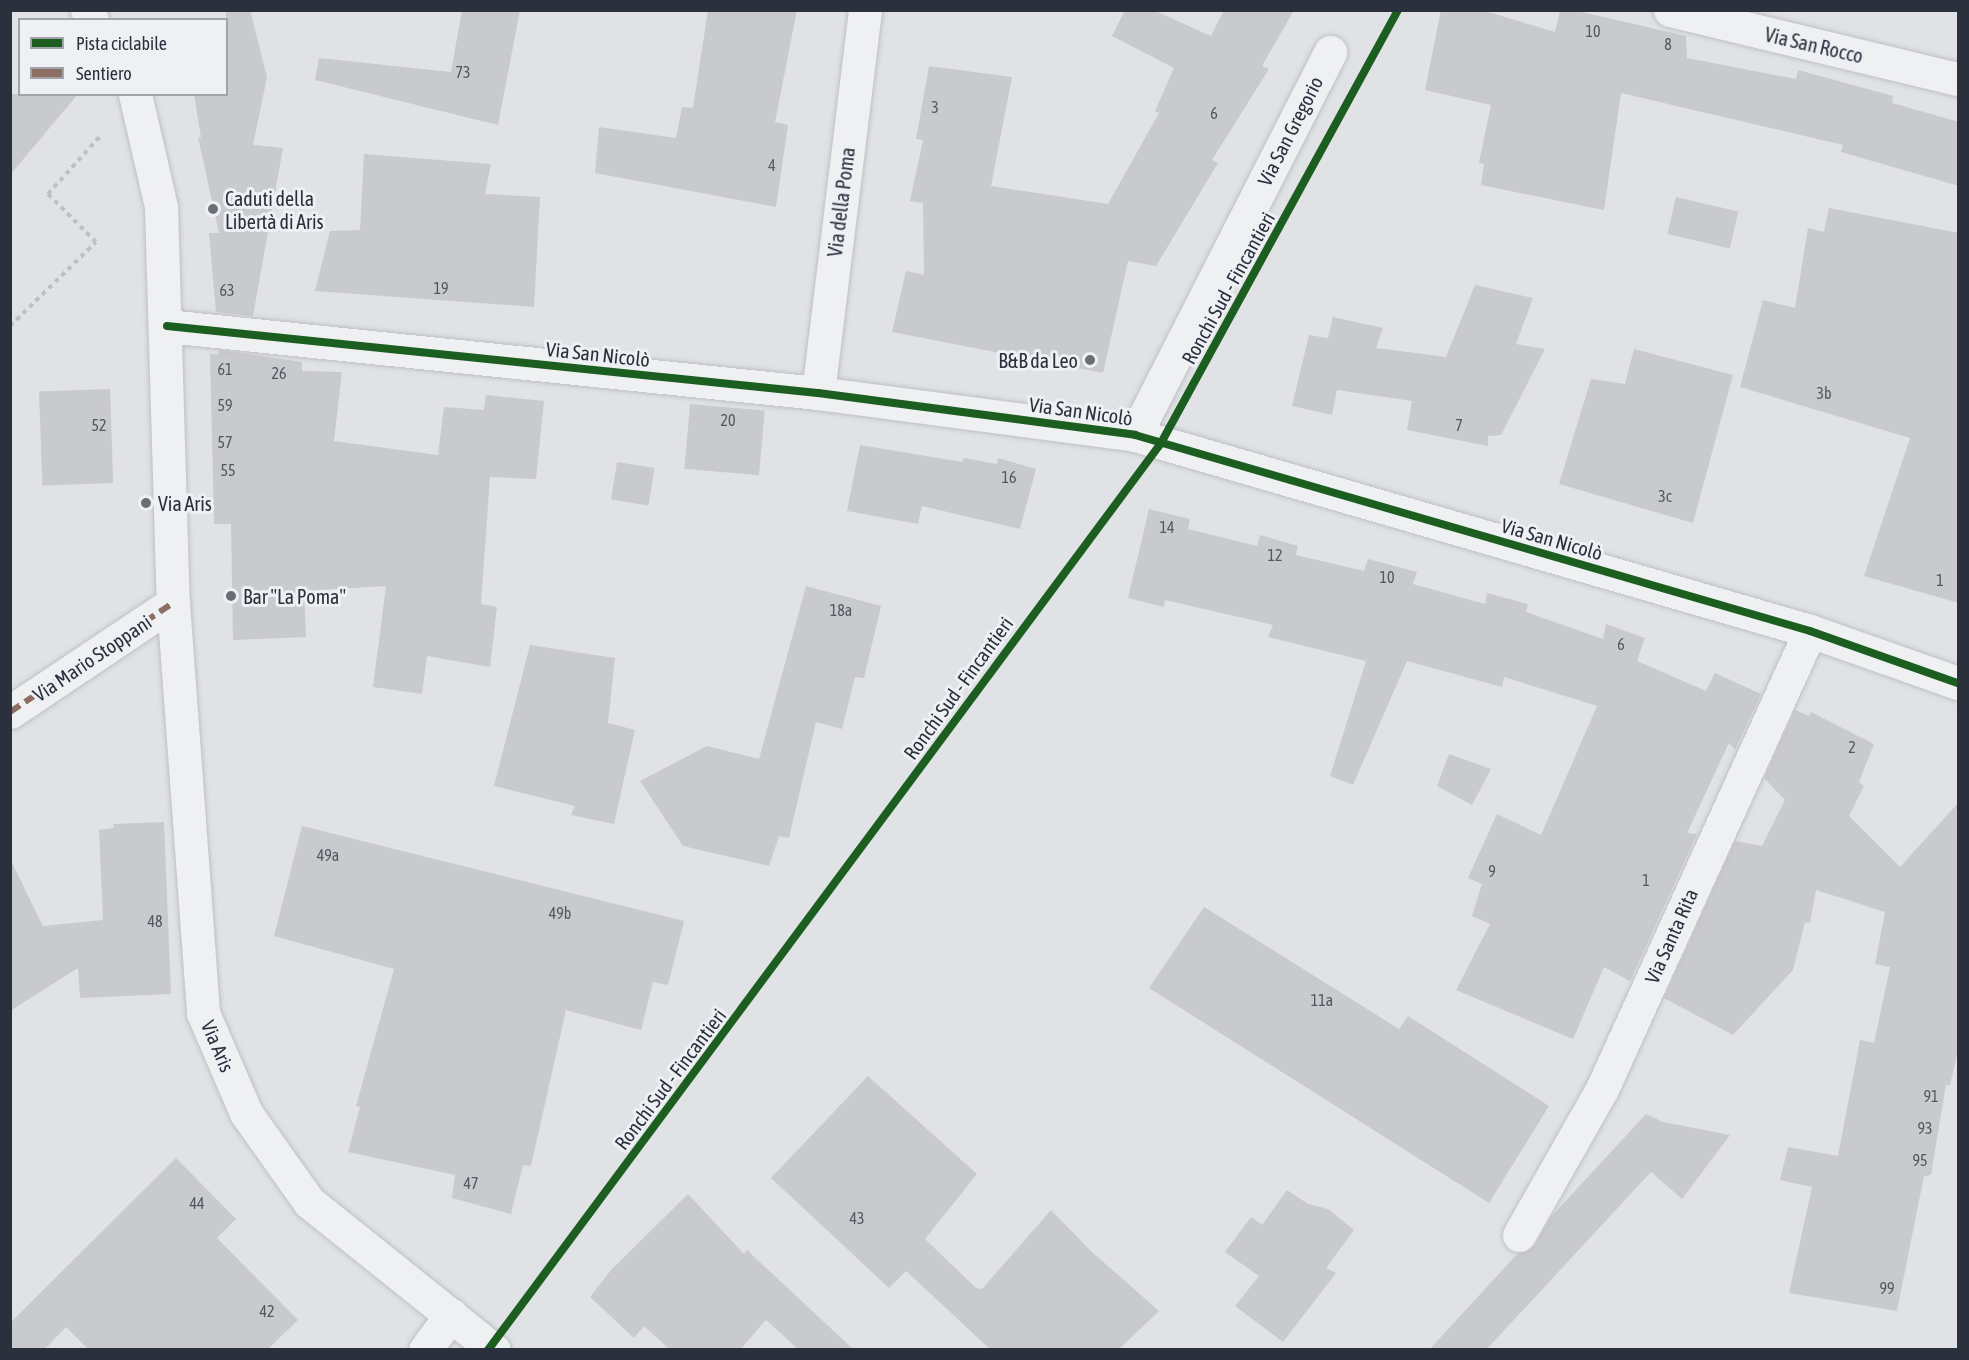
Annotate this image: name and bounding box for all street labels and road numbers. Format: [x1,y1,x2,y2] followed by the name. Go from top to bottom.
[1762,22,1866,68] street label: Via San Rocco
[1252,72,1328,190] street label: Via San Gregorio
[822,146,860,258] street label: Via della Poma
[1176,208,1280,368] street label: Ronchi Sud - Fincantieri
[545,337,651,371] street label: Via San Nicolò
[1028,392,1134,430] street label: Via San Nicolò
[1499,513,1605,565] street label: Via San Nicolò
[28,610,156,706] street label: Via Mario Stoppani
[898,612,1018,764] street label: Ronchi Sud - Fincantieri
[1639,885,1703,987] street label: Via Santa Rita
[609,1004,731,1154] street label: Ronchi Sud - Fincantieri
[196,1017,240,1075] street label: Via Aris

